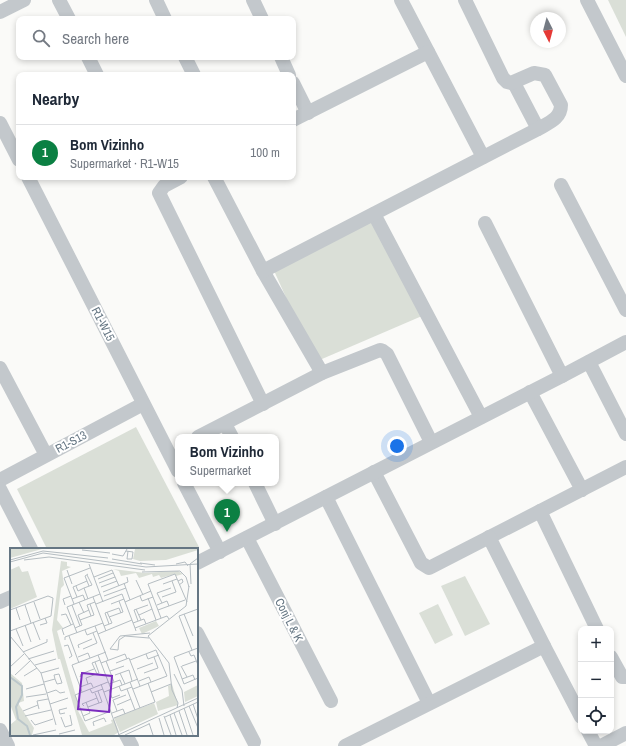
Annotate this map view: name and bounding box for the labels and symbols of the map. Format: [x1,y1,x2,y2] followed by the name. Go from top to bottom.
[530,12,566,48] north arrow
[88,304,119,344] street label: R1-W15
[53,427,89,457] street label: R1-S13
[387,436,407,456] your location
[214,499,240,532] pin: 1
[10,548,198,736] inset map
[271,596,307,645] street label: Conj L & K

